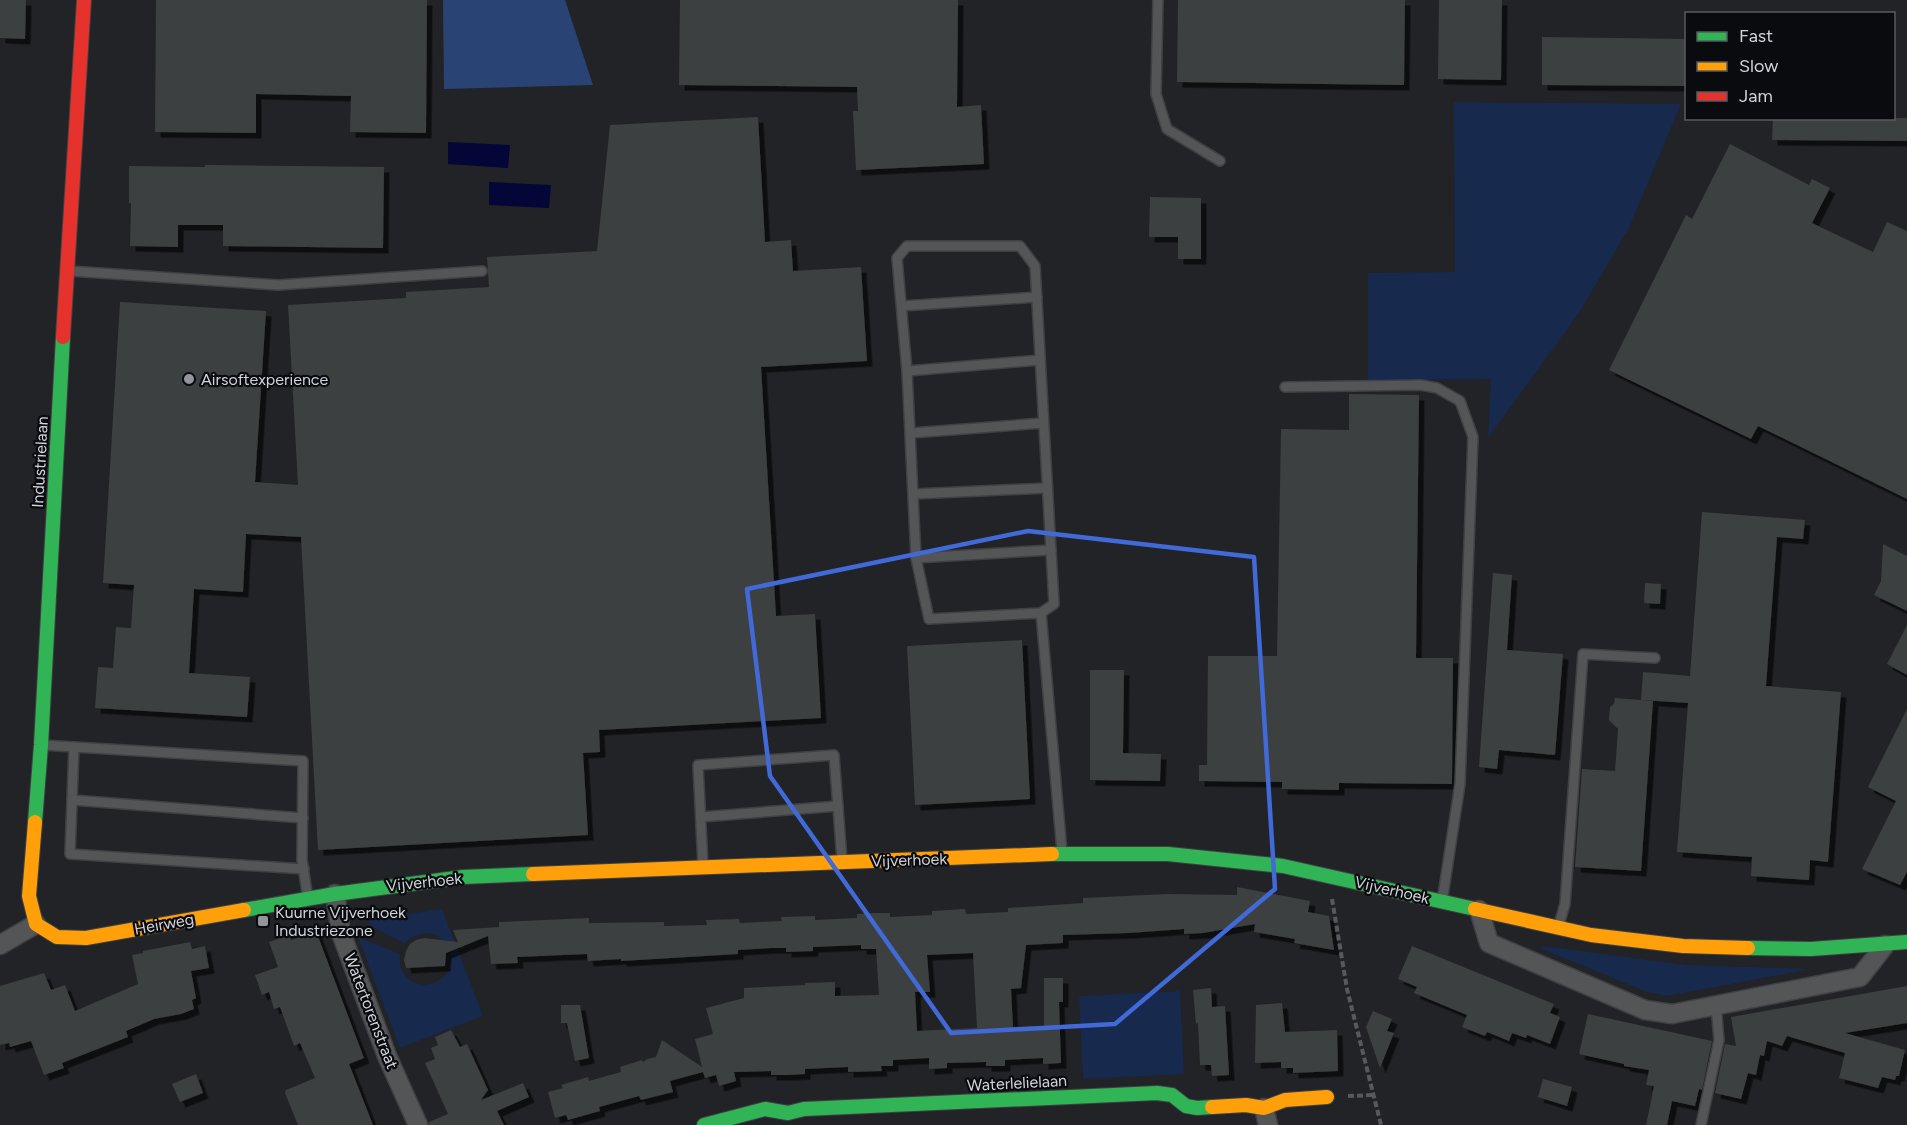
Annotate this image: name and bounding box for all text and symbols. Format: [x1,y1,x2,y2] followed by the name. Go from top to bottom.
[1685,12,1895,120] legend
[1739,25,1773,47] text: Fast
[1739,55,1778,77] text: Slow
[1739,85,1773,107] text: Jam
[201,370,328,389] place label: Airsoftexperience
[182,372,196,386] marker: Airsoftexperience
[28,416,52,508] street label: Industrielaan
[871,849,948,871] street label: Vijverhoek
[385,869,463,895] street label: Vijverhoek
[1353,872,1431,908] street label: Vijverhoek
[275,903,406,940] place label: Kuurne Vijverhoek Industriezone
[133,909,195,939] street label: Heirweg
[256,914,270,928] marker: Kuurne Vijverhoek Industriezone
[340,950,402,1072] street label: Watertorenstraat
[967,1071,1068,1095] street label: Waterlelielaan

